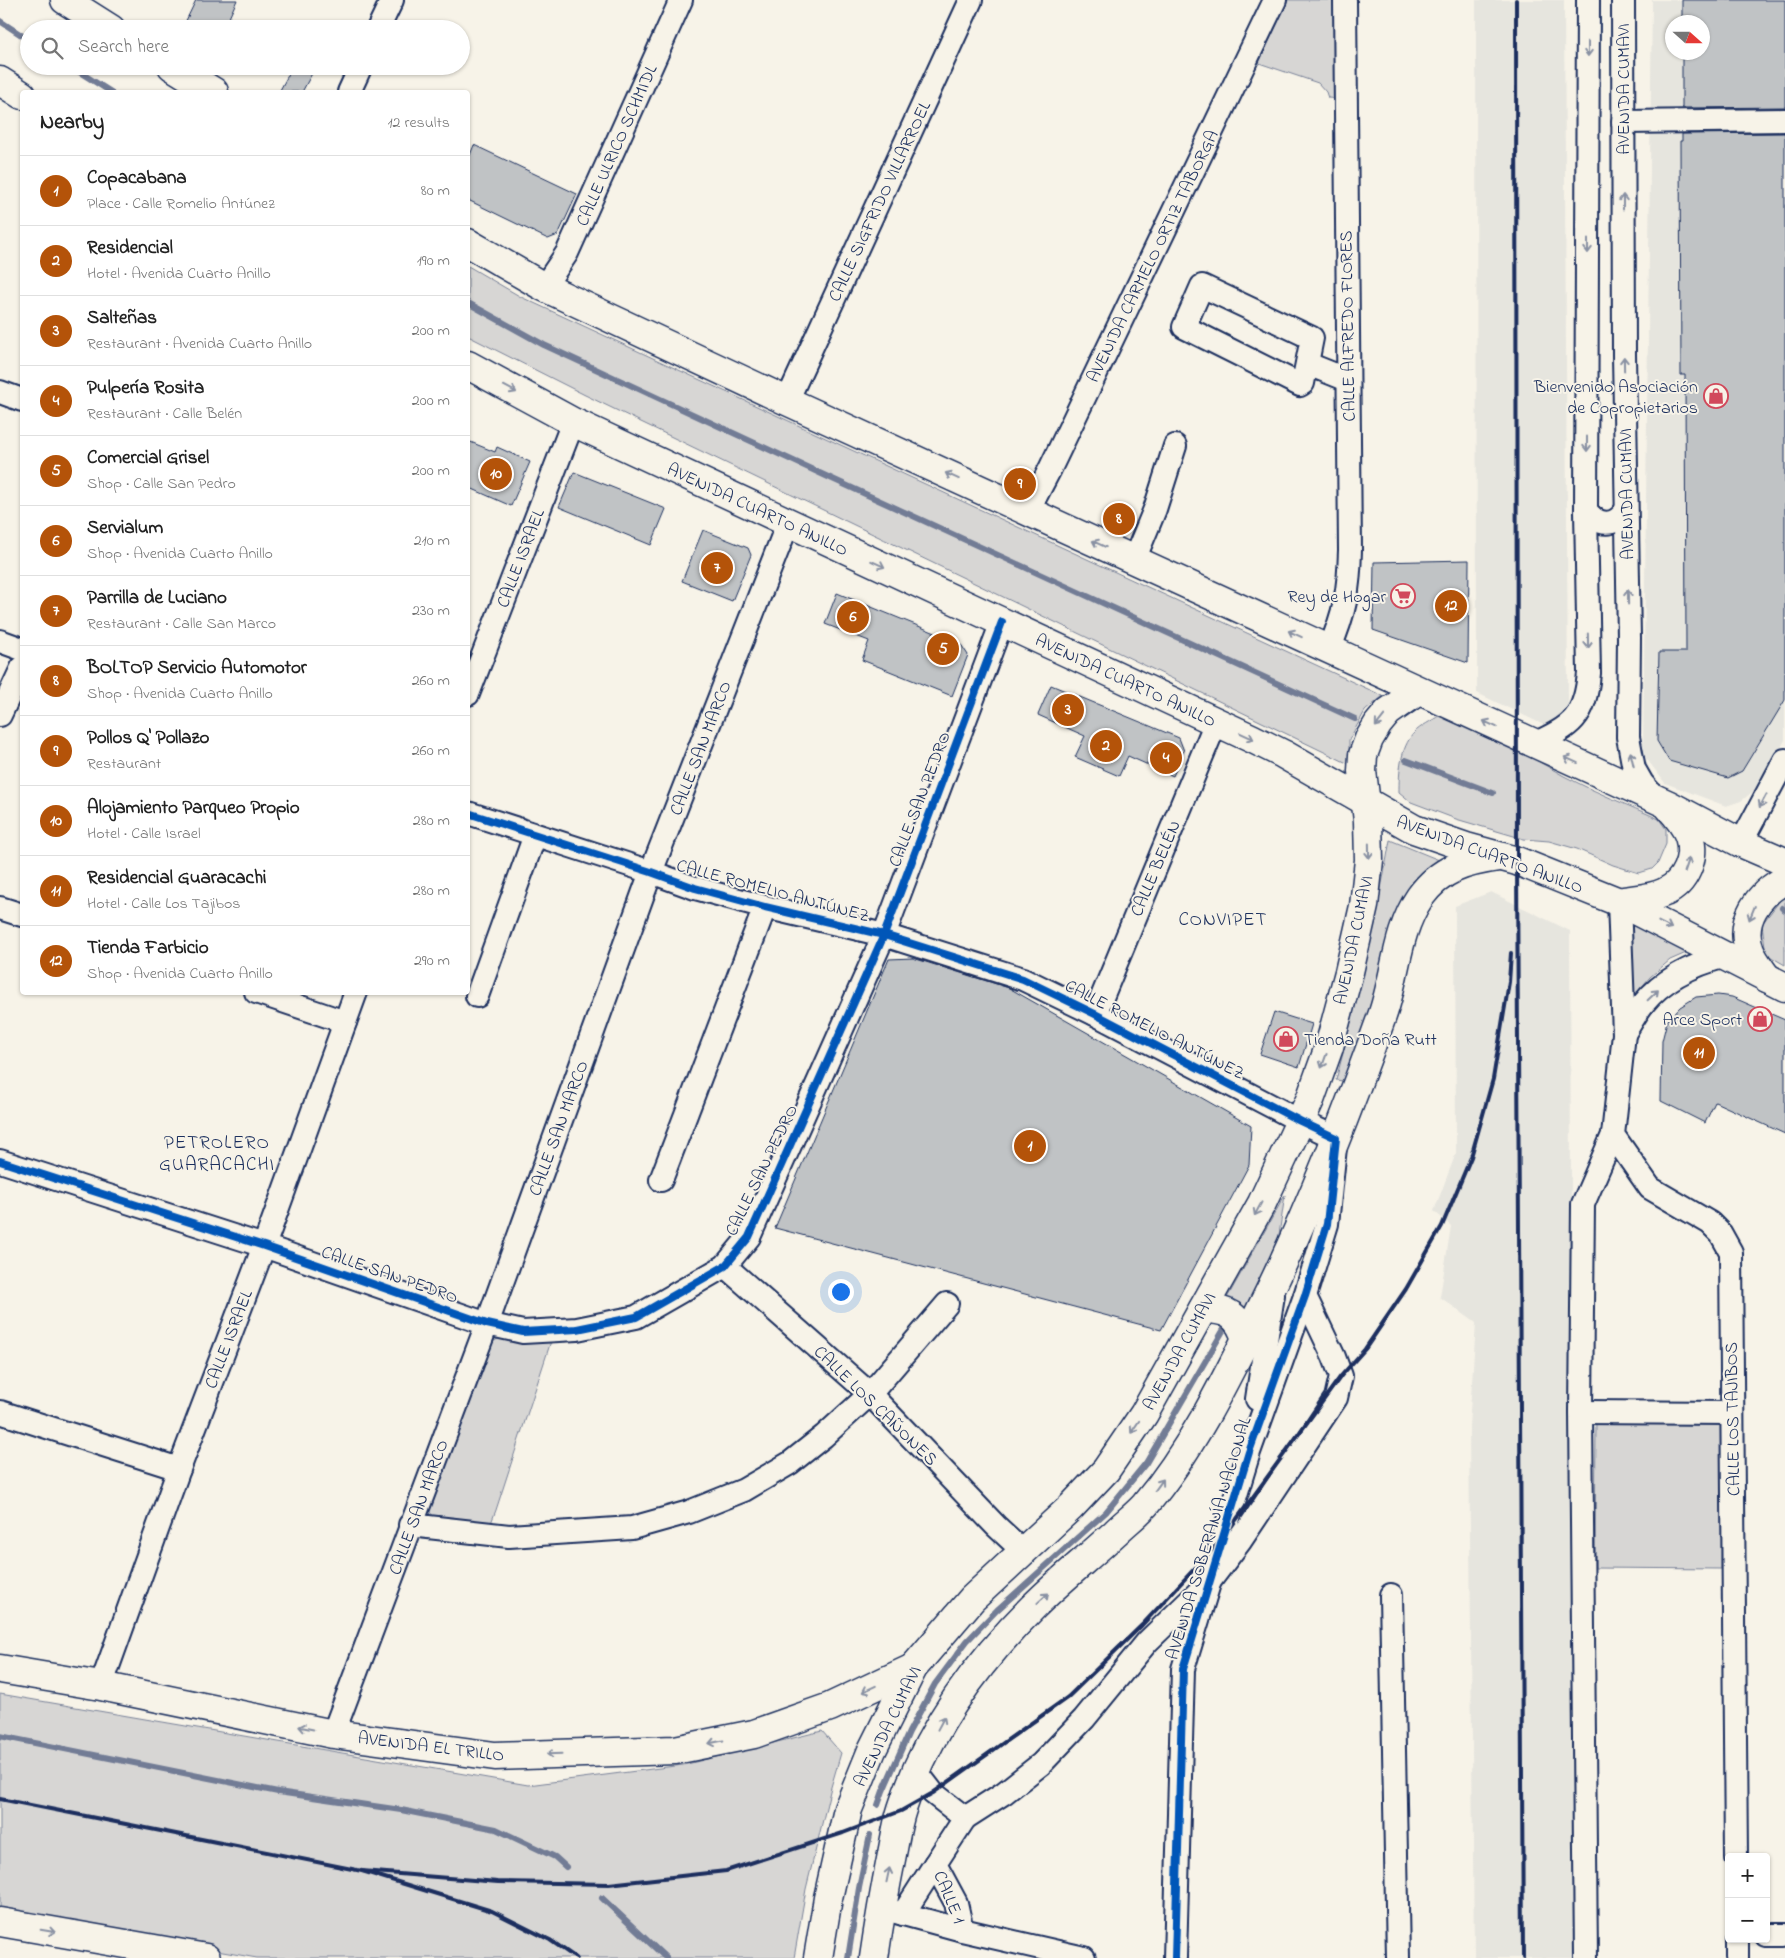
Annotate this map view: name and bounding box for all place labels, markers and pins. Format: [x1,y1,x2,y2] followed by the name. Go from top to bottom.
[1533,375,1698,422] place label: Bienvenido Asociación de Copropietarios
[1703,383,1729,409] shop icon: Bienvenido Asociación de Copropietarios
[480,455,512,493] pin: 10
[1004,465,1036,503] pin: 9
[1103,500,1135,538] pin: 8
[701,549,733,587] pin: 7
[1390,583,1416,609] supermarket icon: Rey de Hogar
[1288,585,1386,612] place label: Rey de Hogar
[1435,587,1467,625] pin: 12
[837,598,869,636] pin: 6
[927,630,959,668] pin: 5
[1052,691,1084,729] pin: 3
[1090,727,1122,765] pin: 2
[1150,739,1182,777] pin: 4
[1747,1006,1773,1032] shop icon: Arce Sport
[1662,1008,1742,1034] place label: Arce Sport
[1273,1026,1299,1052] shop icon: Tienda Doña Rutt
[1304,1028,1437,1054] place label: Tienda Doña Rutt
[1683,1034,1715,1072] pin: 11
[1014,1127,1046,1165] pin: 1

